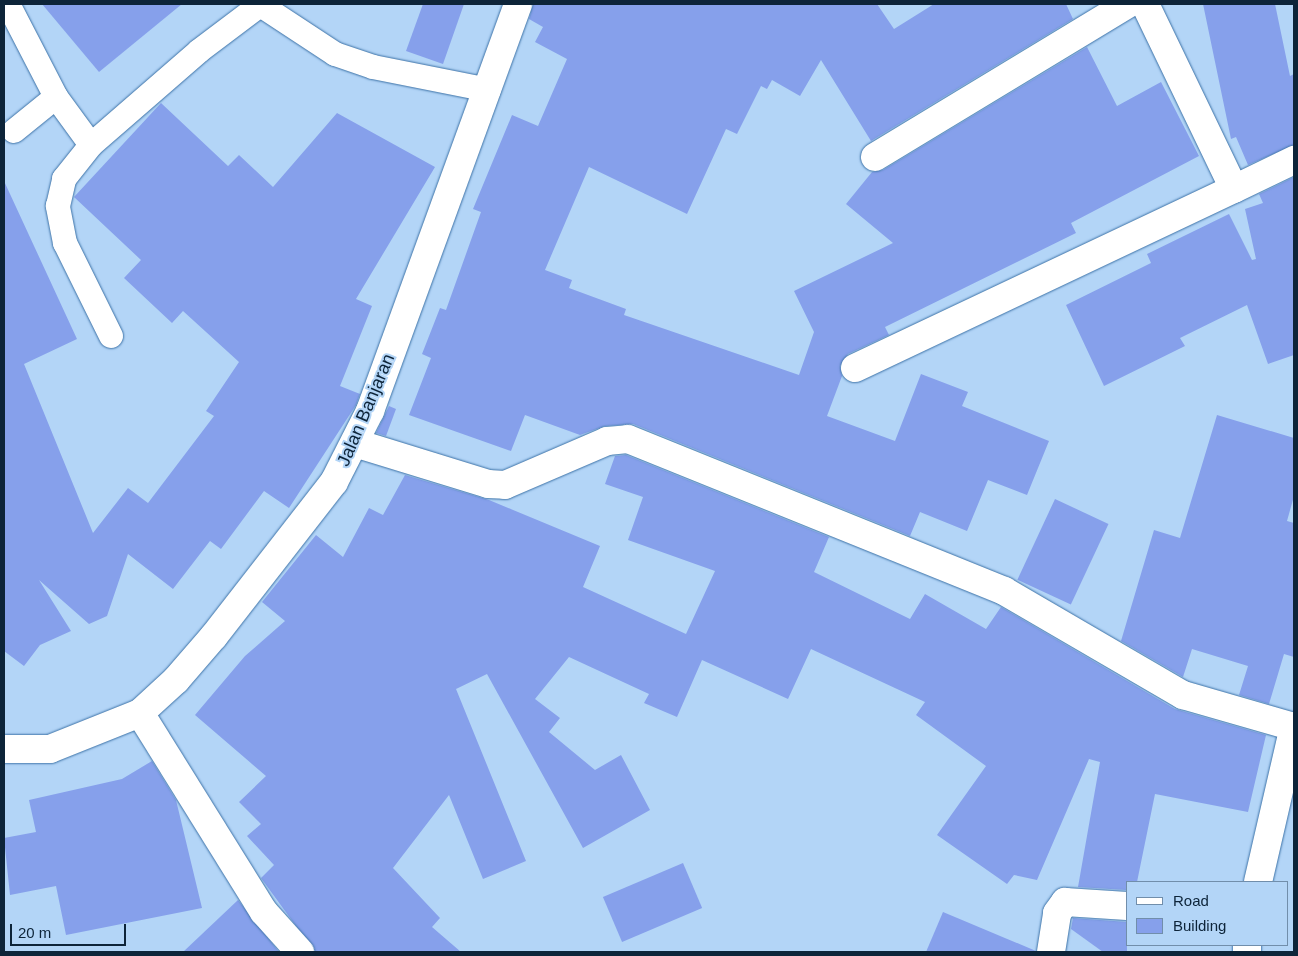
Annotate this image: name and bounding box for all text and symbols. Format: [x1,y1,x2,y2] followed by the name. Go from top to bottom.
[333,351,399,469] street label: Jalan Banjaran
[1126,881,1288,946] legend
[1173,892,1209,909] text: Road
[12,914,129,946] scale bar
[1173,917,1226,934] text: Building
[18,924,51,941] text: 20 m

